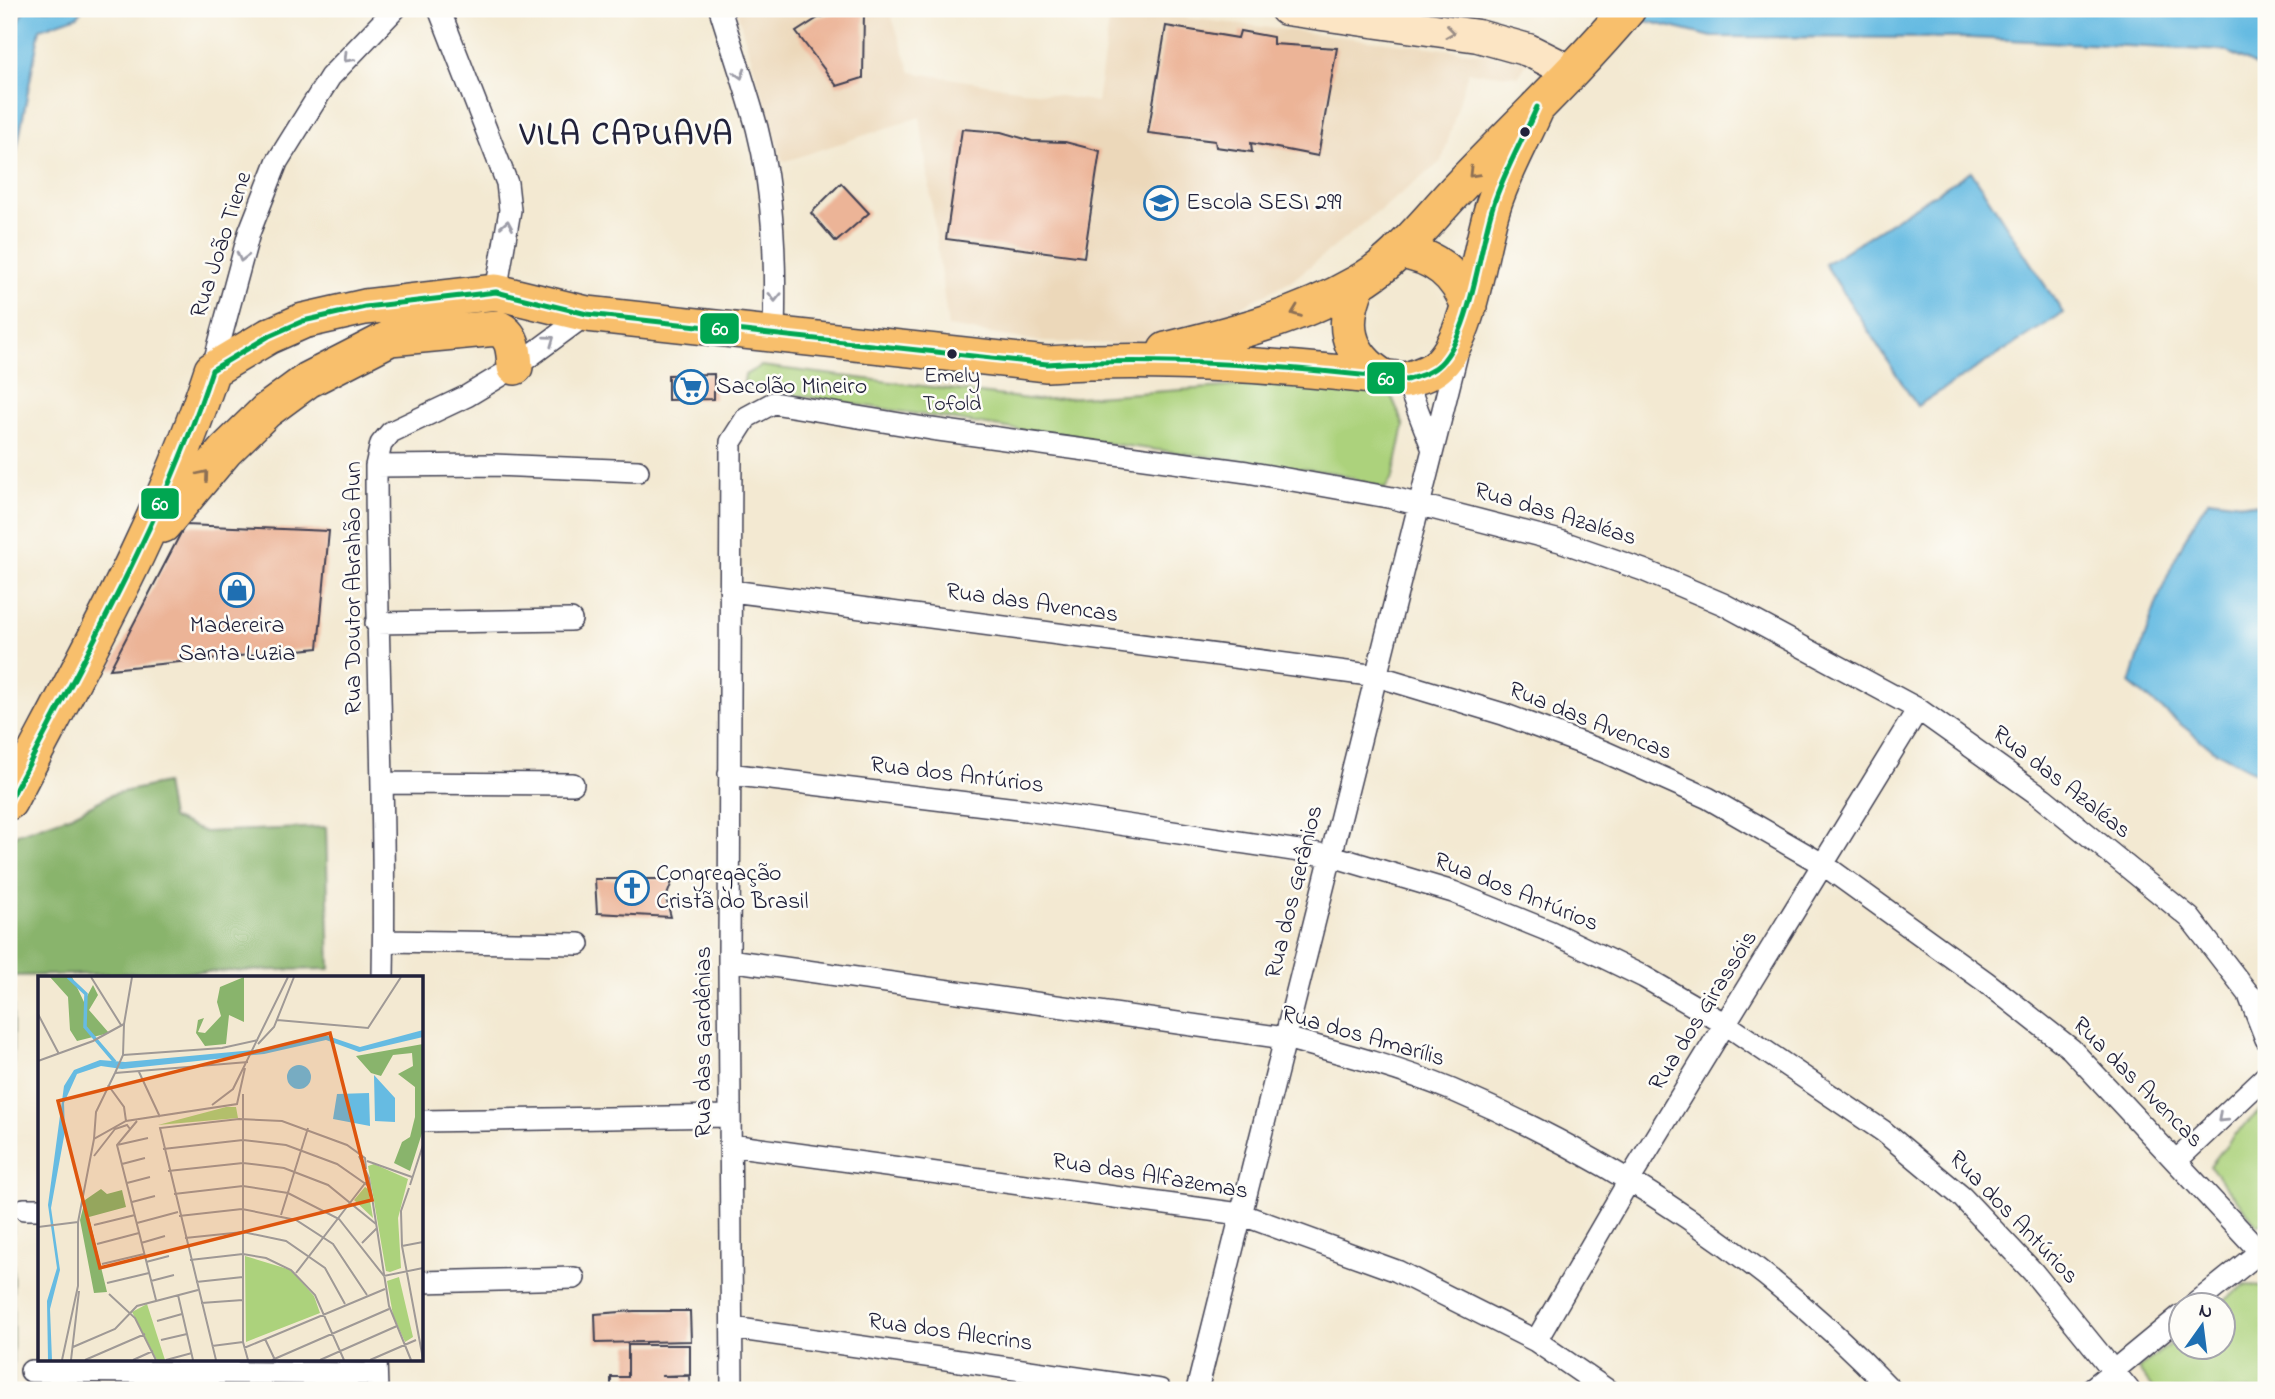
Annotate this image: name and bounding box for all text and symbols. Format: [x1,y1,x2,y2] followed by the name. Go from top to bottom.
[1445,24,1456,39] one-way arrow
[344,50,356,63] one-way arrow
[731,68,746,80] one-way arrow
[519,113,734,160] district label: VILA CAPUAVA
[1518,125,1532,139] unlabelled marker
[1468,165,1481,178] one-way arrow
[182,167,262,323] street label: Rua João Tiene
[1142,184,1180,222] school or university icon: Escola SESI 299
[1186,186,1342,221] place label: Escola SESI 299
[499,219,514,230] one-way arrow
[236,251,250,263] one-way arrow
[767,292,782,303] one-way arrow
[1291,303,1303,317] one-way arrow
[699,312,740,345] line badge: 60
[712,317,729,344] text: 60
[543,336,555,348] one-way arrow
[945,347,959,361] marker: Emely Tofold
[923,361,981,421] place label: Emely Tofold
[1366,361,1406,395] line badge: 60
[1378,367,1395,394] text: 60
[672,368,710,406] supermarket icon: Sacolão Mineiro
[716,370,867,405] place label: Sacolão Mineiro
[337,461,372,715] street label: Rua Doutor Abrahão Aun
[196,470,208,483] one-way arrow
[1469,474,1641,556] street label: Rua das Azaléas
[140,487,180,520] line badge: 60
[152,492,169,519] text: 60
[218,571,256,609] shop icon: Madereira Santa Luzia
[944,575,1120,633] street label: Rua das Avencas
[178,609,296,672] place label: Madereira Santa Luzia
[1503,673,1677,771] street label: Rua das Avencas
[1984,717,2138,849] street label: Rua das Azaléas
[868,748,1046,804] street label: Rua dos Antúrios
[1257,802,1333,982] street label: Rua dos Gerânios
[1428,844,1604,942] street label: Rua dos Antúrios
[656,857,808,920] place label: Congregação Cristã do Brasil
[613,869,651,907] church icon: Congregação Cristã do Brasil
[1641,924,1767,1098] street label: Rua dos Girassóis
[687,946,722,1138] street label: Rua das Gardênias
[38,976,424,1360] inset map
[1277,997,1449,1077] street label: Rua dos Amarílis
[2063,1009,2211,1157] street label: Rua das Avencas
[2217,1110,2230,1123] one-way arrow
[1940,1143,2086,1293] street label: Rua dos Antúrios
[1049,1144,1251,1210] street label: Rua das Alfazemas
[2166,1290,2236,1360] north arrow
[2196,1297,2215,1327] text: N
[865,1304,1035,1362] street label: Rua dos Alecrins

